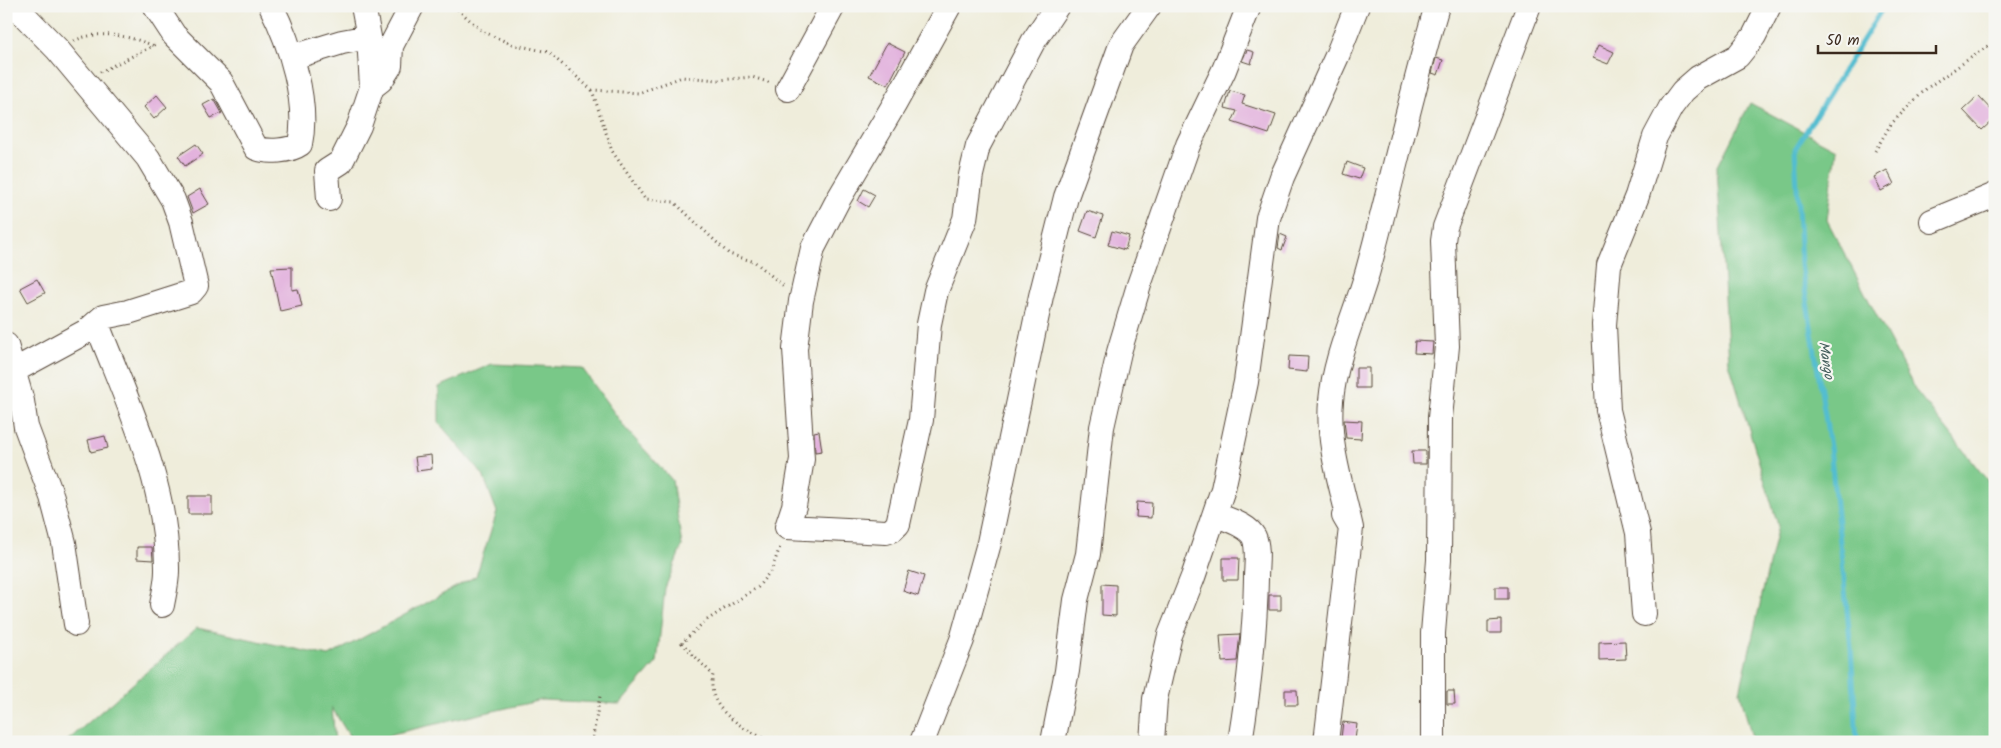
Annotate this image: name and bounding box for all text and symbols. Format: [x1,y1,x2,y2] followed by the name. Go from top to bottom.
[1818,22,1936,54] scale bar
[1826,29,1860,53] text: 50 m
[1812,340,1840,382] water label: Mango

